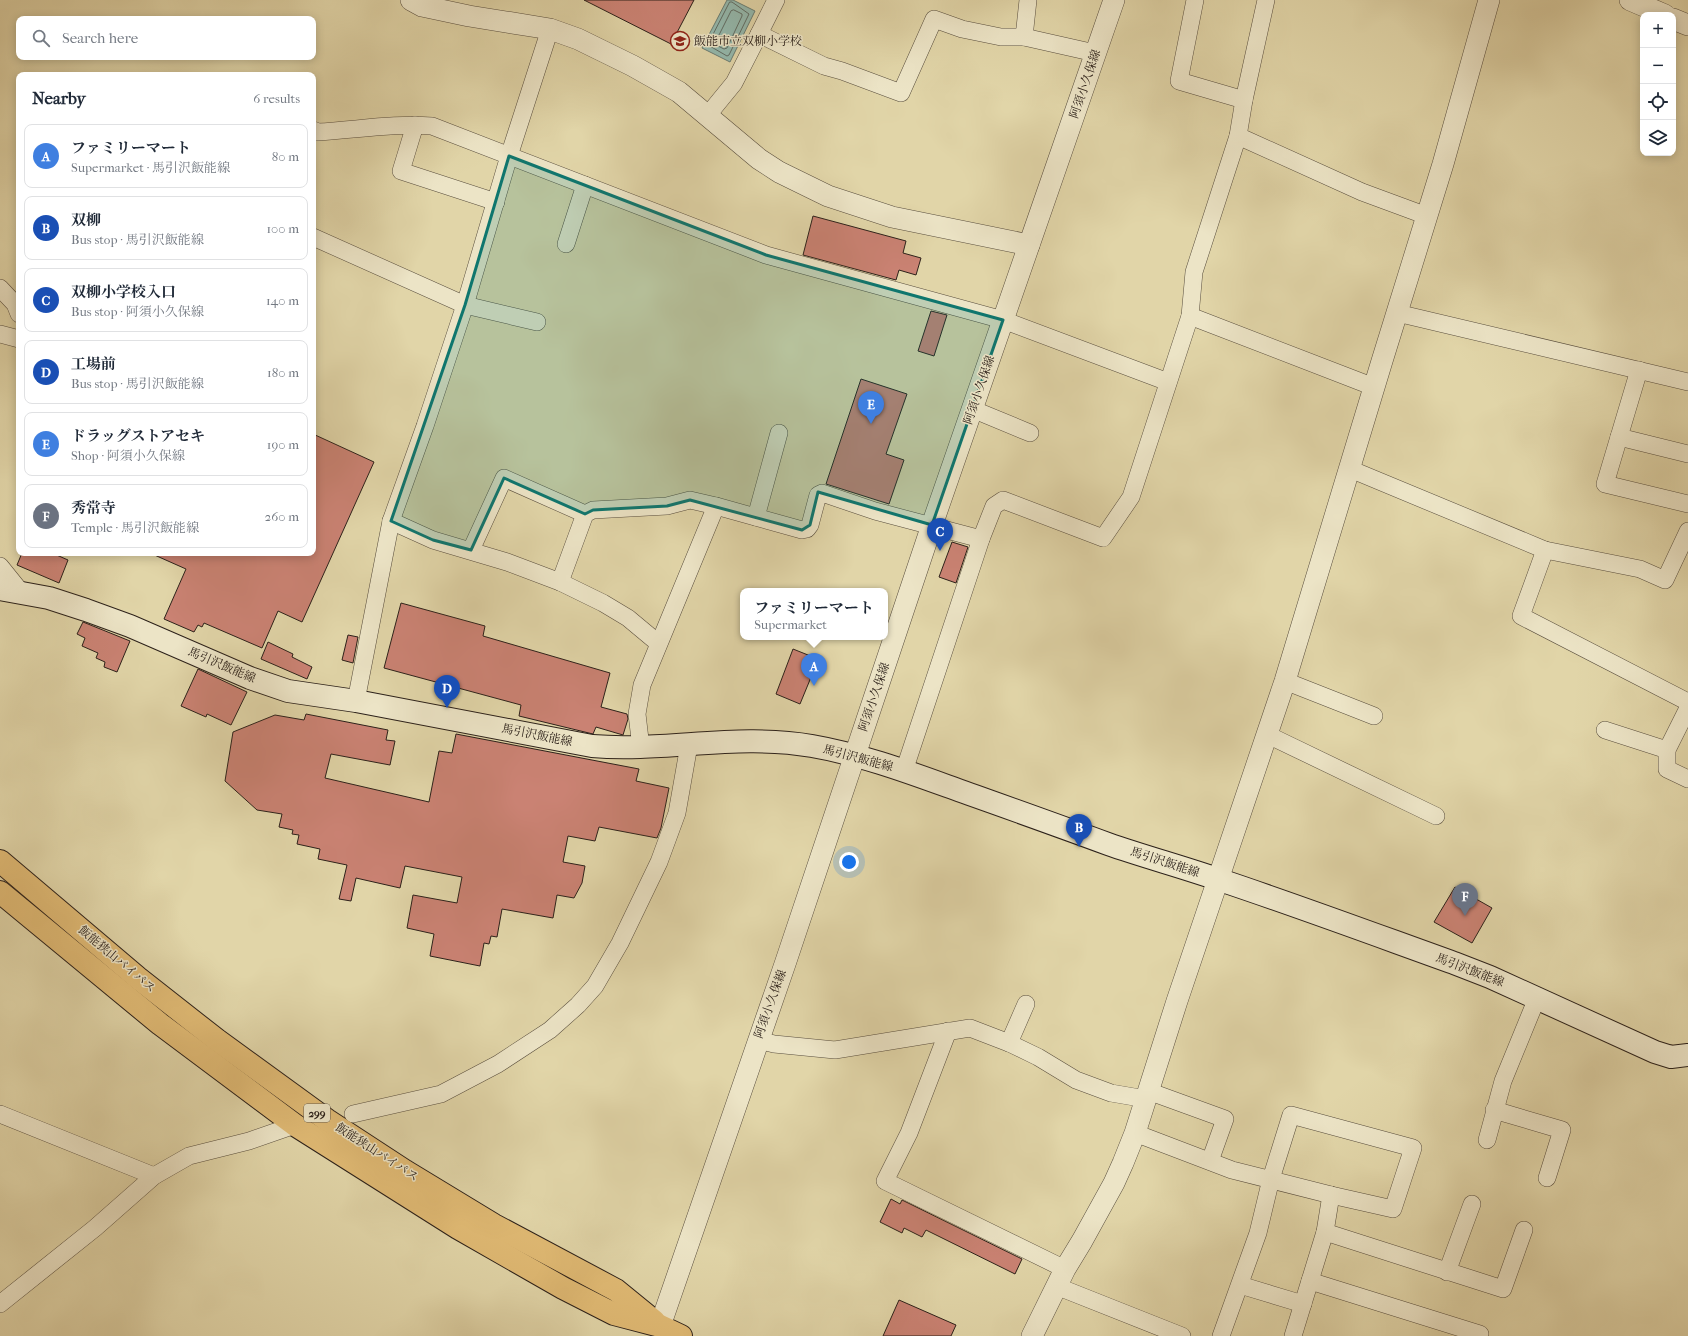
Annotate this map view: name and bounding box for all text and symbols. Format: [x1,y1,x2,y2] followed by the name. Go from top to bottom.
[1640,12,1676,156] map controls
[1640,12,1676,48] button: +
[16,16,316,60] search box
[30,27,52,49] icon: search
[62,29,138,47] text: Search here
[669,30,691,52] school or university icon: 飯能市立双柳小学校
[694,34,802,48] place label: 飯能市立双柳小学校
[1067,48,1103,120] street label: 阿須小久保線
[1640,48,1676,84] button: −
[1640,84,1676,120] button: locate
[32,88,86,108] text: Nearby
[253,91,300,106] text: 6 results
[1640,120,1676,156] button: layers
[71,139,191,157] text: ファミリーマート
[42,149,50,164] text: A
[272,149,299,164] text: 80 m
[71,160,230,175] text: Supermarket · 馬引沢飯能線
[71,211,101,229] text: 双柳
[42,221,50,236] text: B
[266,221,299,236] text: 100 m
[71,232,204,247] text: Bus stop · 馬引沢飯能線
[71,283,176,301] text: 双柳小学校入口
[42,293,50,308] text: C
[266,293,299,308] text: 140 m
[71,304,204,319] text: Bus stop · 阿須小久保線
[961,354,997,426] street label: 阿須小久保線
[71,355,116,373] text: 工場前
[41,365,51,380] text: D
[267,365,299,380] text: 180 m
[71,376,204,391] text: Bus stop · 馬引沢飯能線
[858,391,884,424] pin: E
[71,427,205,445] text: ドラッグストアセキ
[42,437,50,452] text: E
[267,437,299,452] text: 190 m
[71,448,185,463] text: Shop · 阿須小久保線
[71,499,116,517] text: 秀常寺
[43,509,49,524] text: F
[265,509,299,524] text: 260 m
[927,518,953,551] pin: C
[71,520,199,535] text: Temple · 馬引沢飯能線
[740,588,888,640] popup
[754,599,874,617] text: ファミリーマート
[754,617,827,632] text: Supermarket
[186,644,258,686] street label: 馬引沢飯能線
[801,653,827,686] pin: A
[856,661,892,733] street label: 阿須小久保線
[434,675,460,708] pin: D
[500,721,574,749] street label: 馬引沢飯能線
[821,742,895,774] street label: 馬引沢飯能線
[1066,814,1092,847] pin: B
[1129,844,1201,880] street label: 馬引沢飯能線
[839,852,859,872] your location
[1452,883,1478,916] pin: F
[76,923,158,995] street label: 飯能狭山バイパス
[1434,951,1506,989] street label: 馬引沢飯能線
[751,968,789,1040] street label: 阿須小久保線
[304,1104,330,1122] road number: 299
[333,1120,421,1184] street label: 飯能狭山バイパス

